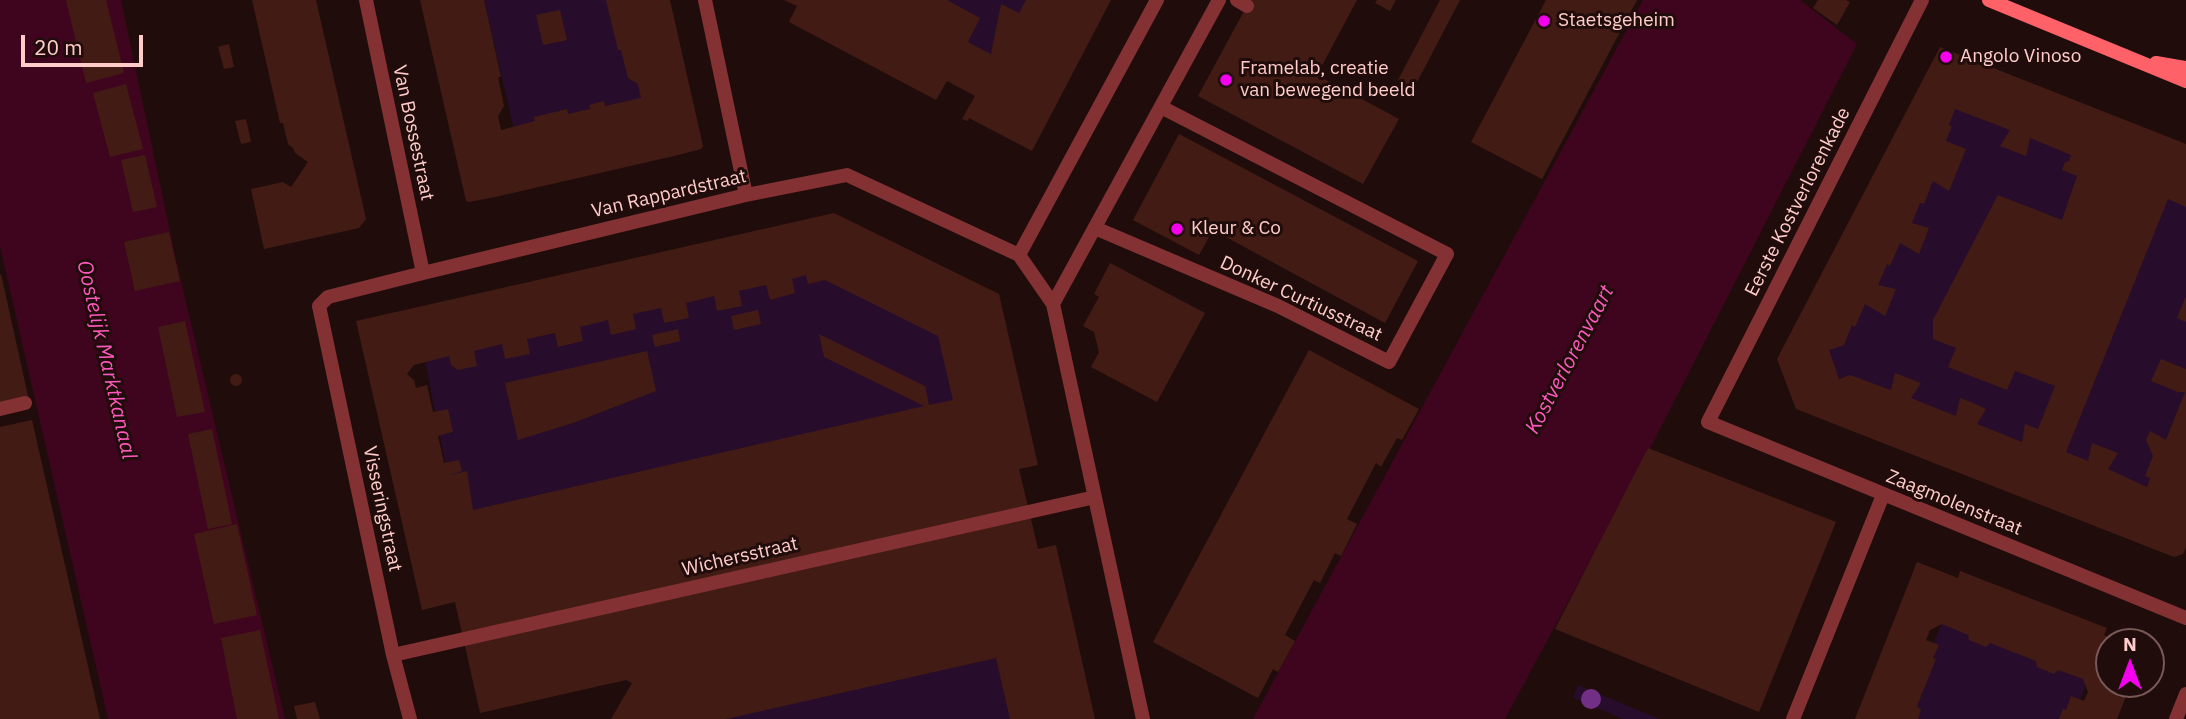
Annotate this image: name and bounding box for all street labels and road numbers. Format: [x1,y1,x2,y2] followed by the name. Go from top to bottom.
[388,63,438,203] street label: Van Bossestraat
[1740,104,1856,300] street label: Eerste Kostverlorenkade
[589,165,749,223] street label: Van Rappardstraat
[1216,251,1386,347] street label: Donker Curtiusstraat
[358,444,406,574] street label: Visseringstraat
[1883,465,2025,541] street label: Zaagmolenstraat
[680,533,800,581] street label: Wichersstraat

